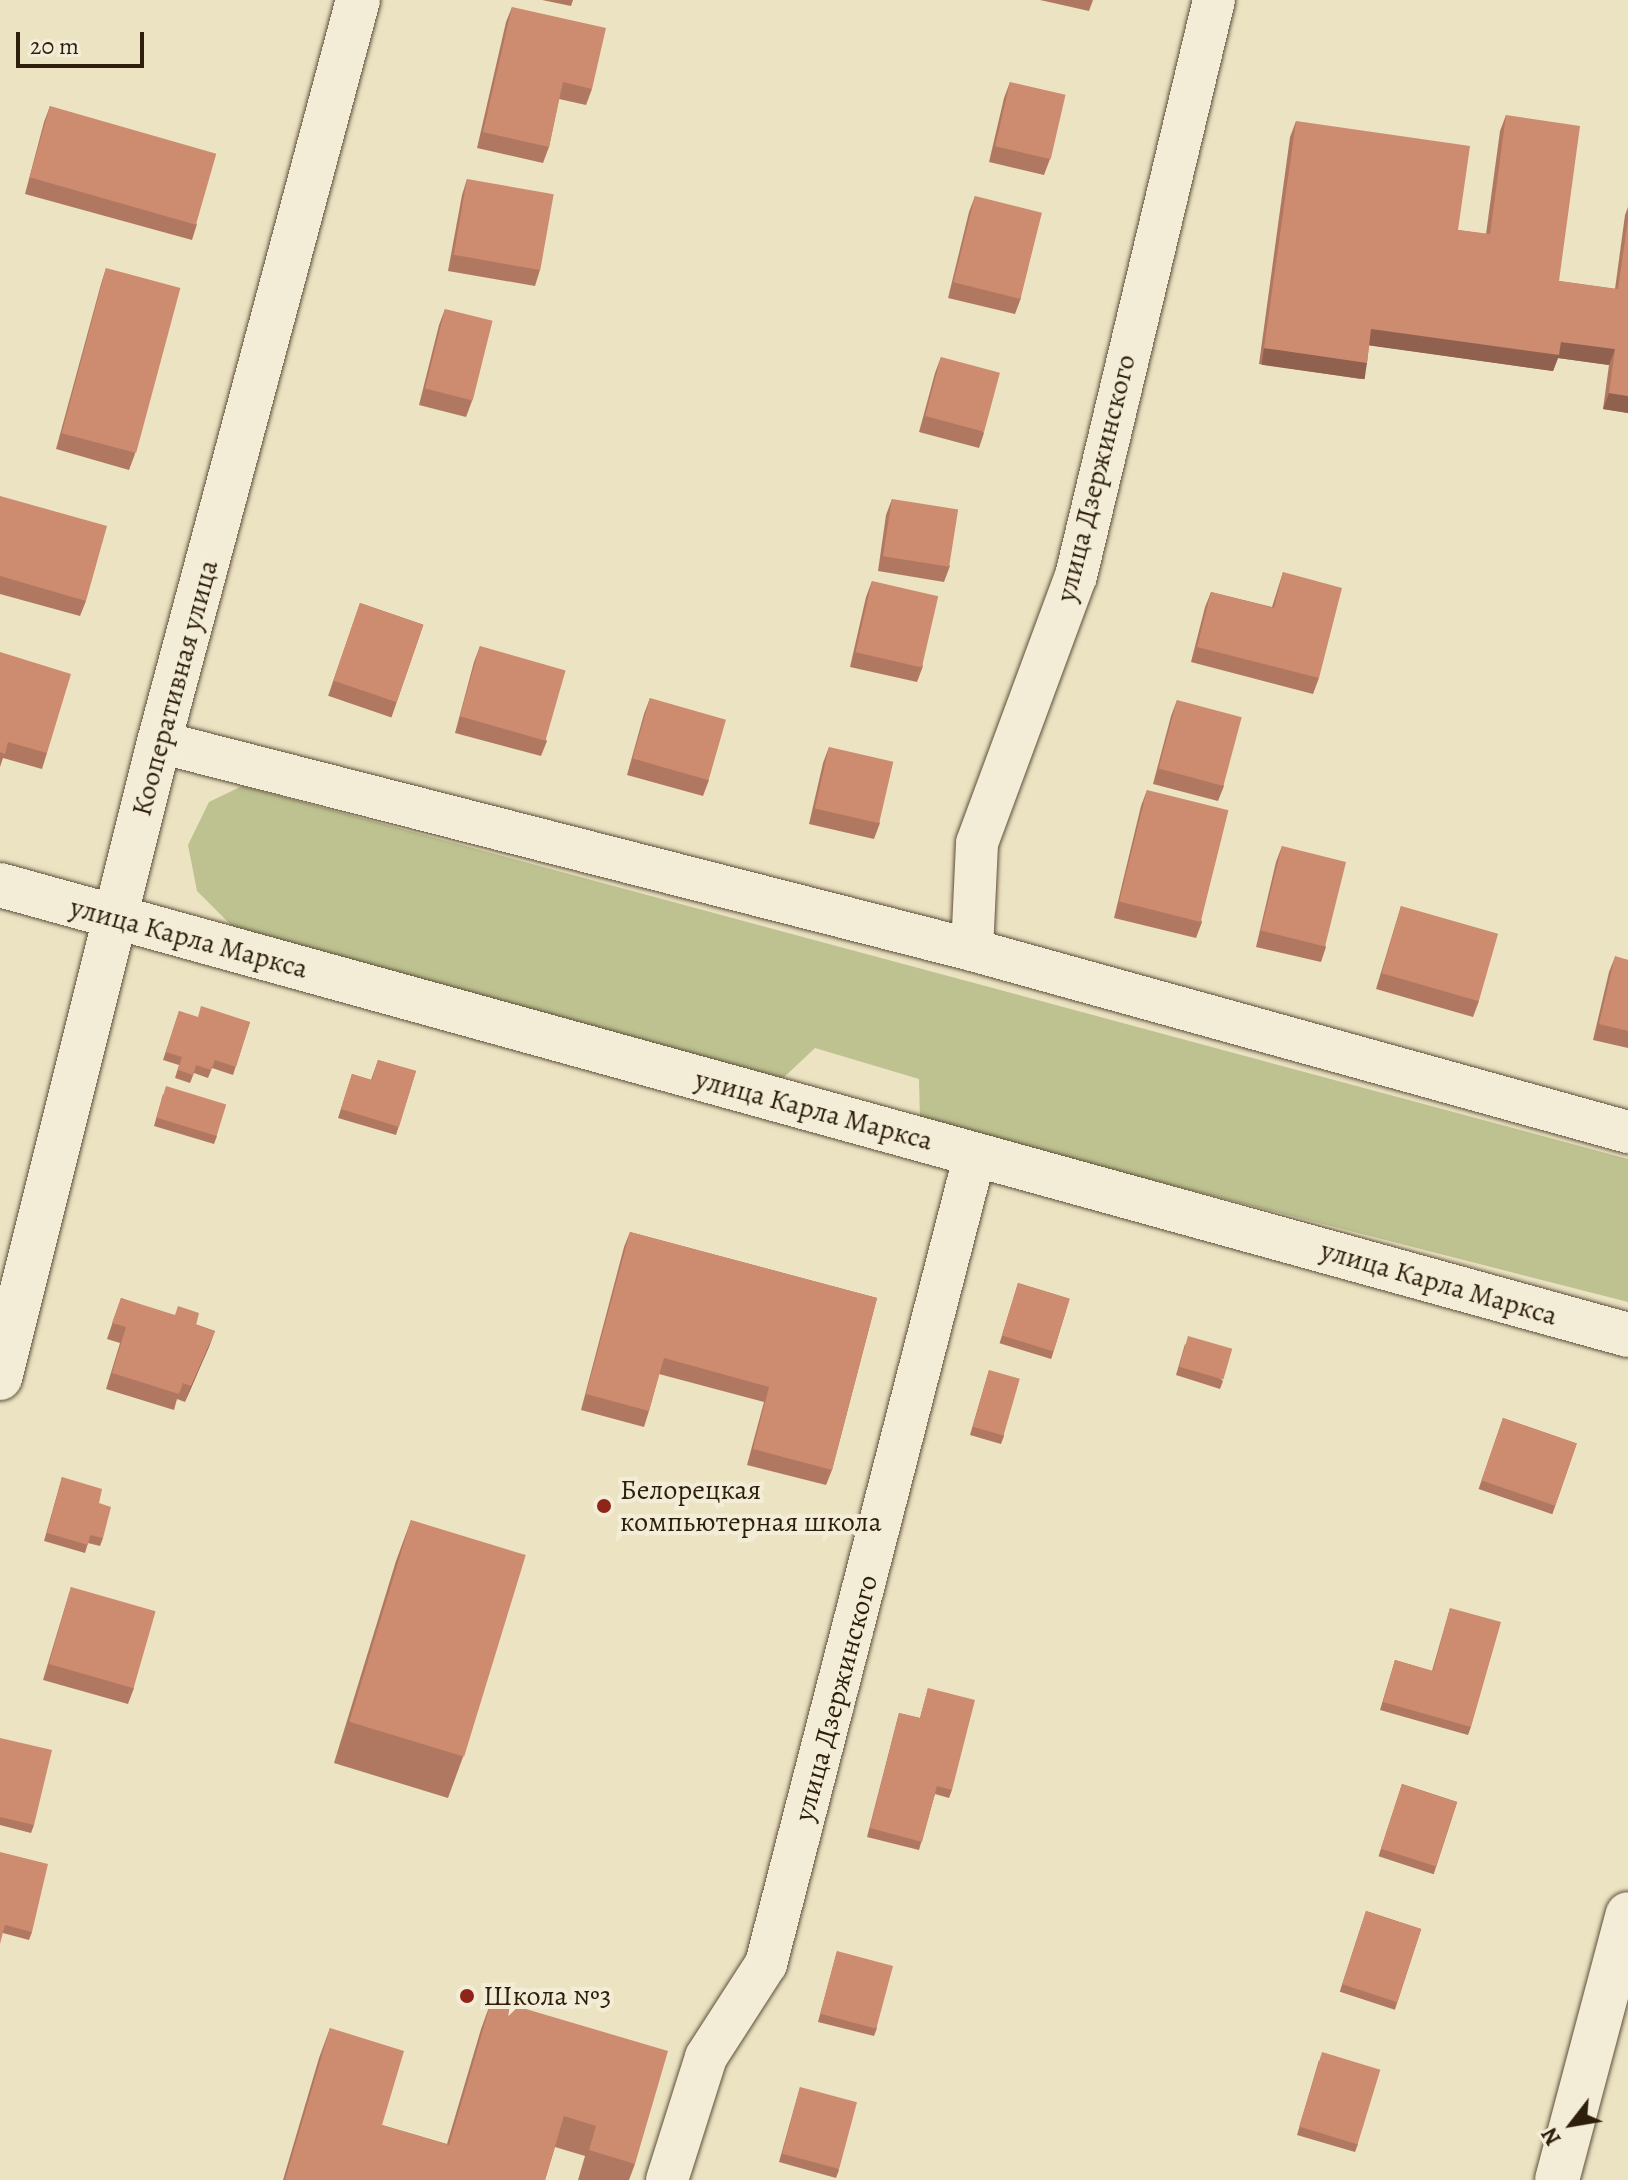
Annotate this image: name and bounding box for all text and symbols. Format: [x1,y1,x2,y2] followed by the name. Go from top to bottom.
[20,16,148,66] scale bar
[30,30,79,62] text: 20 m
[1049,351,1143,605] street label: улица Дзержинского
[125,556,225,820] street label: Кооперативная улица
[67,890,311,986] street label: улица Карла Маркса
[692,1062,936,1158] street label: улица Карла Маркса
[1317,1233,1561,1333] street label: улица Карла Маркса
[620,1473,882,1539] place label: Белорецкая компьютерная школа
[595,1497,613,1515] marker: Белорецкая компьютерная школа
[787,1571,885,1825] street label: улица Дзержинского
[483,1979,611,2013] place label: Школа №3
[458,1987,476,2005] marker: Школа №3
[1532,2084,1612,2164] north arrow
[1534,2122,1568,2151] text: N

